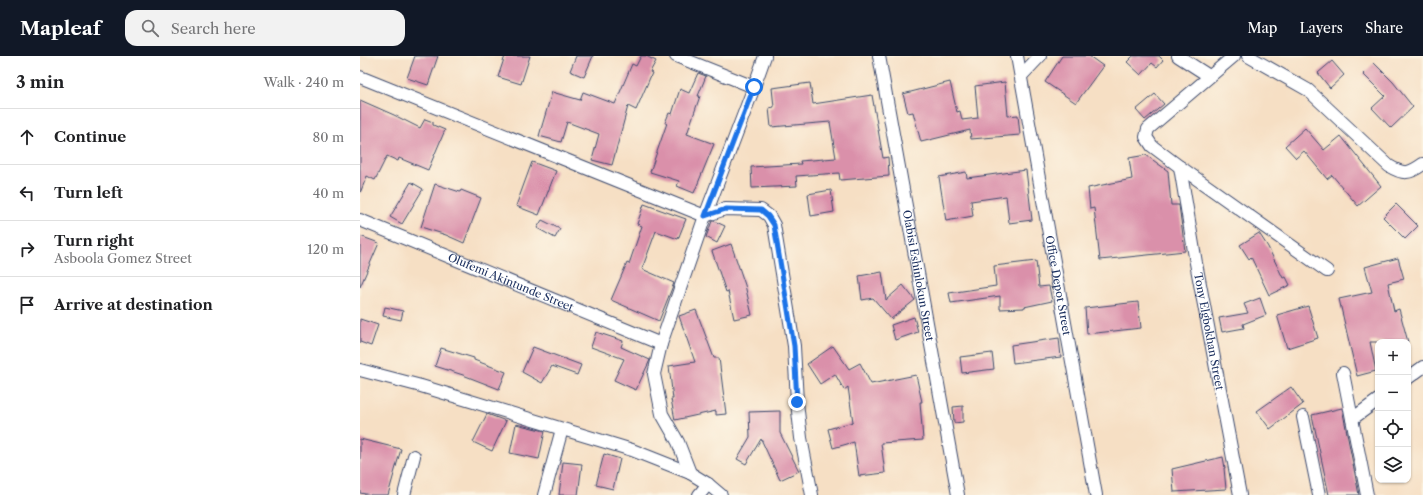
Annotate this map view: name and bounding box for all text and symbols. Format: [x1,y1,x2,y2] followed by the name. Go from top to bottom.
[125,10,405,46] search box
[20,17,101,40] text: Mapleaf
[139,17,161,39] icon: search
[171,19,256,38] text: Search here
[1247,19,1277,37] text: Map
[1299,19,1343,37] text: Layers
[1365,19,1403,37] text: Share
[16,72,65,92] text: 3 min
[264,74,344,90] text: Walk · 240 m
[745,78,763,96] route start
[16,126,38,148] icon: ahead
[54,127,126,146] text: Continue
[312,129,344,145] text: 80 m
[16,182,38,204] icon: left
[54,183,123,202] text: Turn left
[313,185,344,201] text: 40 m
[900,209,937,342] street label: Olabisi Eshinlokun Street
[54,231,134,250] text: Turn right
[1042,234,1074,337] street label: Office Depot Street
[16,238,38,260] icon: right
[307,241,344,257] text: 120 m
[54,250,192,266] text: Asboola Gomez Street
[446,250,576,314] street label: Olufemi Akintunde Street
[1191,271,1227,392] street label: Tony Elgbokhan Street
[16,294,38,316] icon: arrive
[54,295,213,314] text: Arrive at destination
[1375,339,1411,483] map controls
[1375,339,1411,375] button: +
[1375,375,1411,411] button: −
[788,393,806,411] route end
[1375,411,1411,447] button: locate
[1375,447,1411,483] button: layers

